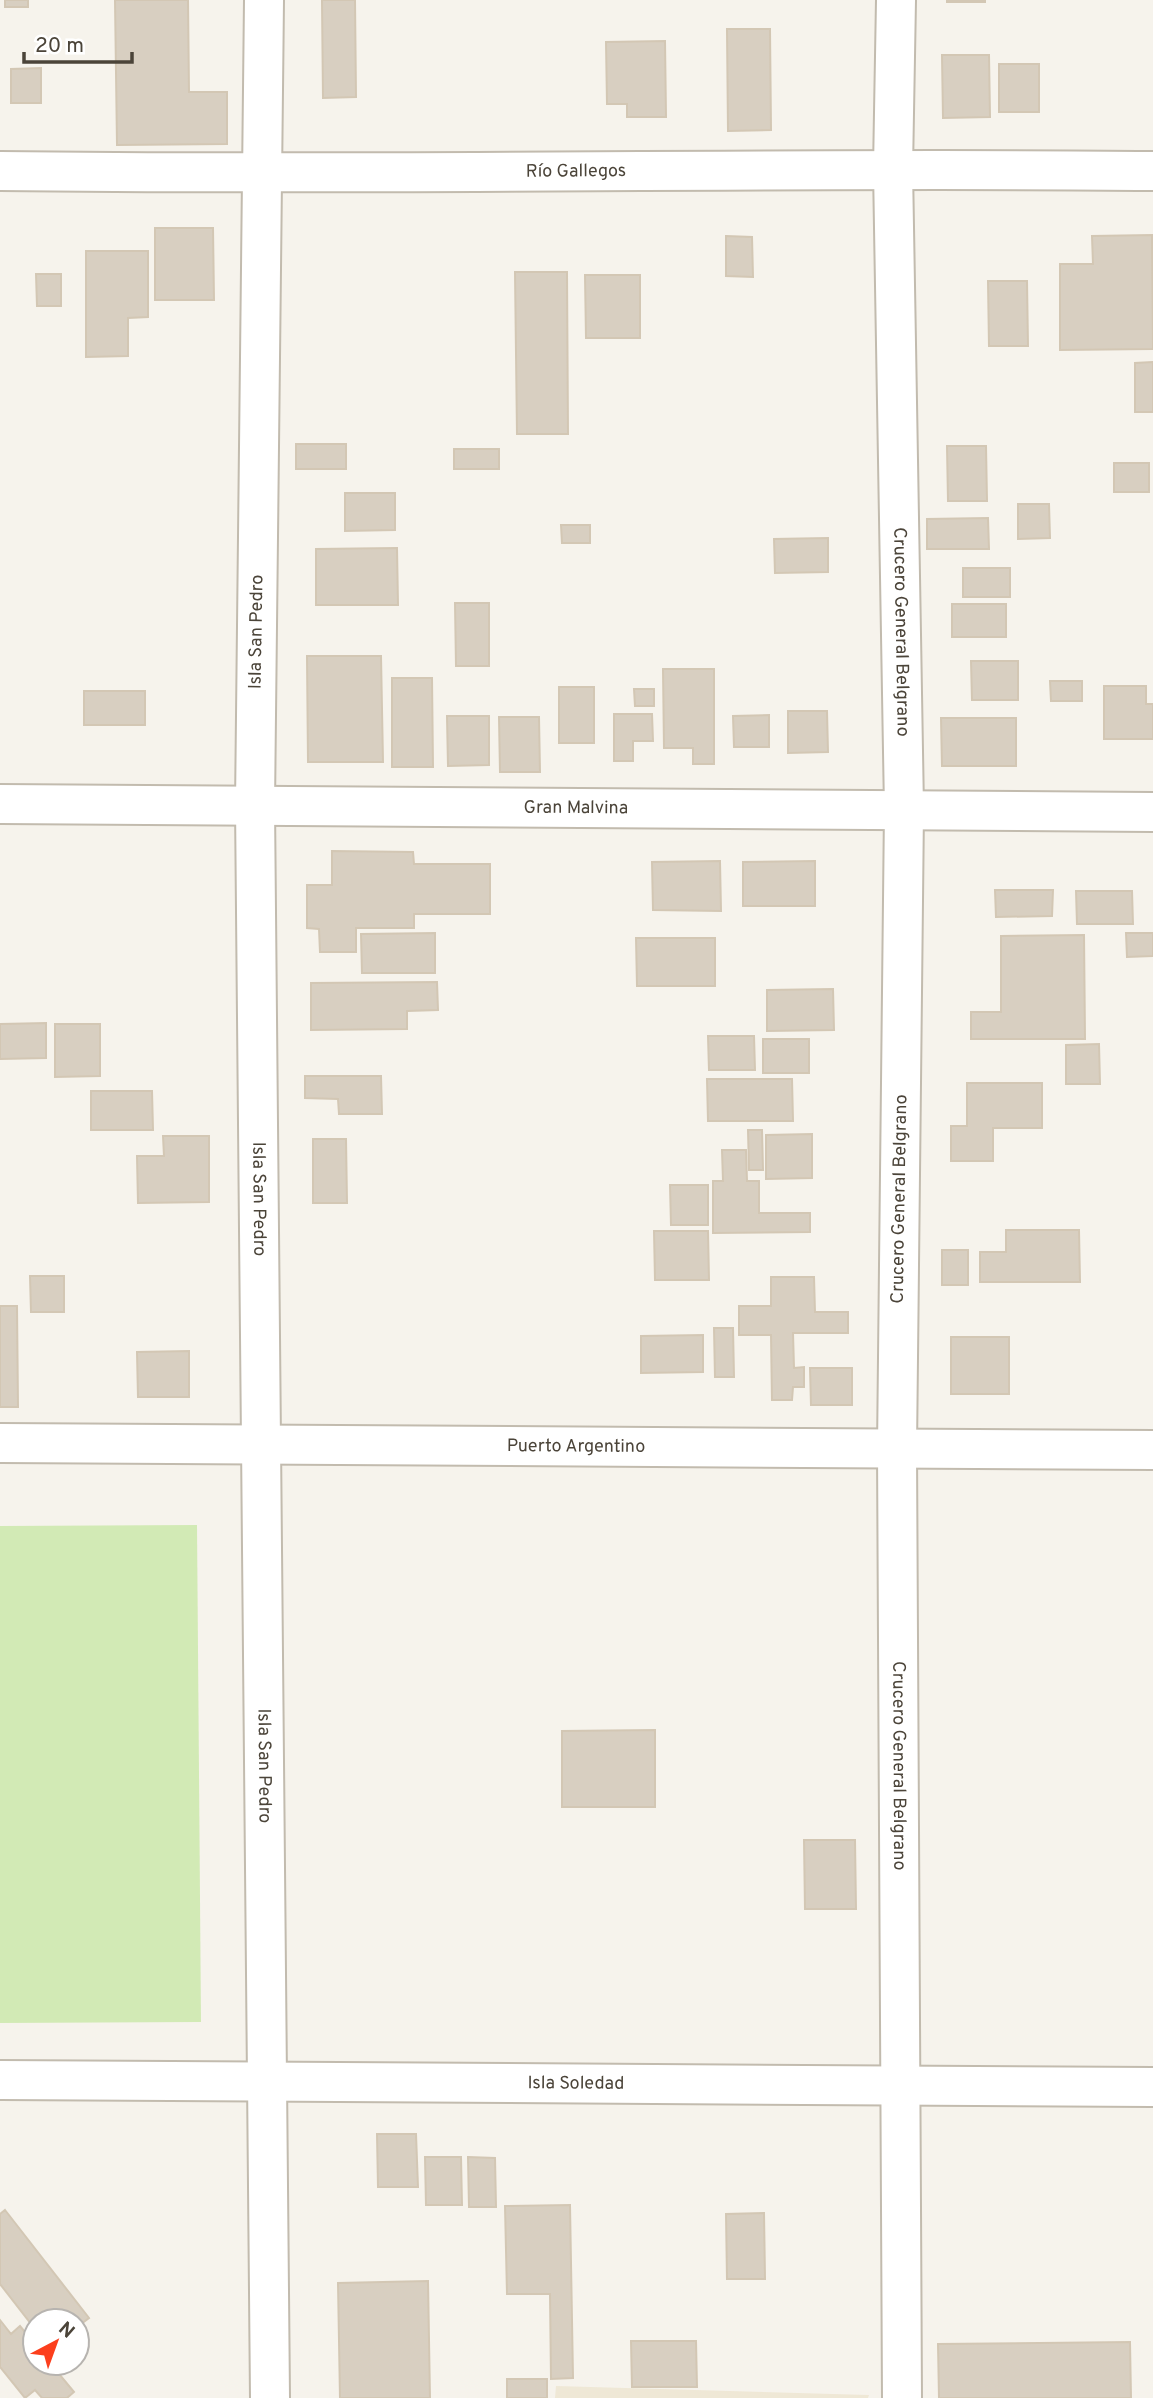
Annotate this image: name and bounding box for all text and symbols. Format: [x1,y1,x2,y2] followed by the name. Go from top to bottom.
[24,21,133,65] scale bar
[35,33,84,60] text: 20 m
[526,160,626,183] street label: Río Gallegos
[888,527,914,737] street label: Crucero General Belgrano
[245,575,269,689] street label: Isla San Pedro
[524,796,628,820] street label: Gran Malvina
[887,1094,913,1304] street label: Crucero General Belgrano
[247,1142,271,1256] street label: Isla San Pedro
[507,1435,645,1458] street label: Puerto Argentino
[887,1661,911,1871] street label: Crucero General Belgrano
[252,1708,276,1823] street label: Isla San Pedro
[527,2072,624,2095] street label: Isla Soledad
[21,2307,91,2377] north arrow
[53,2317,79,2344] text: N

